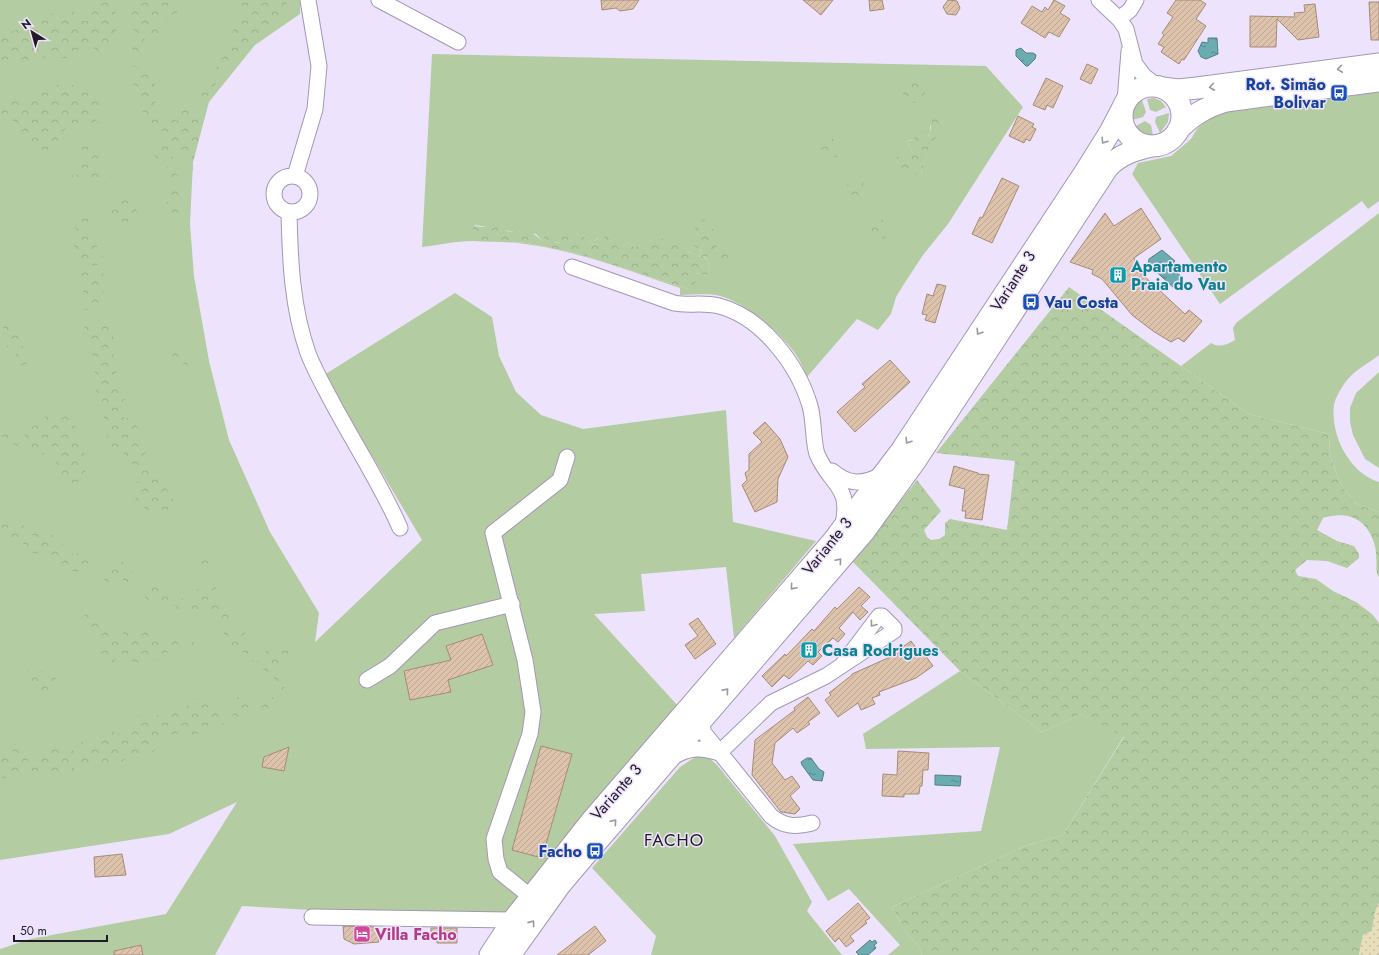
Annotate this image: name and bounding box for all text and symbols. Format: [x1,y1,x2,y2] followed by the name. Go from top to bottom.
[12,12,52,52] north arrow
[18,15,34,33] text: N
[1337,64,1343,73] one-way arrow
[1245,73,1326,114] place label: Rot. Simão Bolivar
[1208,82,1215,91] one-way arrow
[1329,83,1349,103] bus stop icon: Rot. Simão Bolivar
[1102,137,1109,144] one-way arrow
[985,246,1041,316] street label: Variante 3
[1130,255,1228,296] place label: Apartamento Praia do Vau
[1108,265,1128,285] building icon: Apartamento Praia do Vau
[1043,291,1118,314] place label: Vau Costa
[1021,292,1041,312] bus stop icon: Vau Costa
[976,328,984,335] one-way arrow
[905,437,913,444] one-way arrow
[797,512,858,580] street label: Variante 3
[834,558,841,566] one-way arrow
[791,582,798,590] one-way arrow
[871,619,878,626] one-way arrow
[822,639,939,662] place label: Casa Rodrigues
[799,640,819,660] building icon: Casa Rodrigues
[722,689,729,696] one-way arrow
[585,759,647,825] street label: Variante 3
[609,819,616,826] one-way arrow
[644,828,704,852] district label: FACHO
[539,840,582,863] place label: Facho
[585,841,605,861] bus stop icon: Facho
[14,917,107,943] scale bar
[527,920,535,927] one-way arrow
[20,922,47,940] text: 50 m
[374,923,457,946] place label: Villa Facho
[352,924,372,944] hotel icon: Villa Facho

